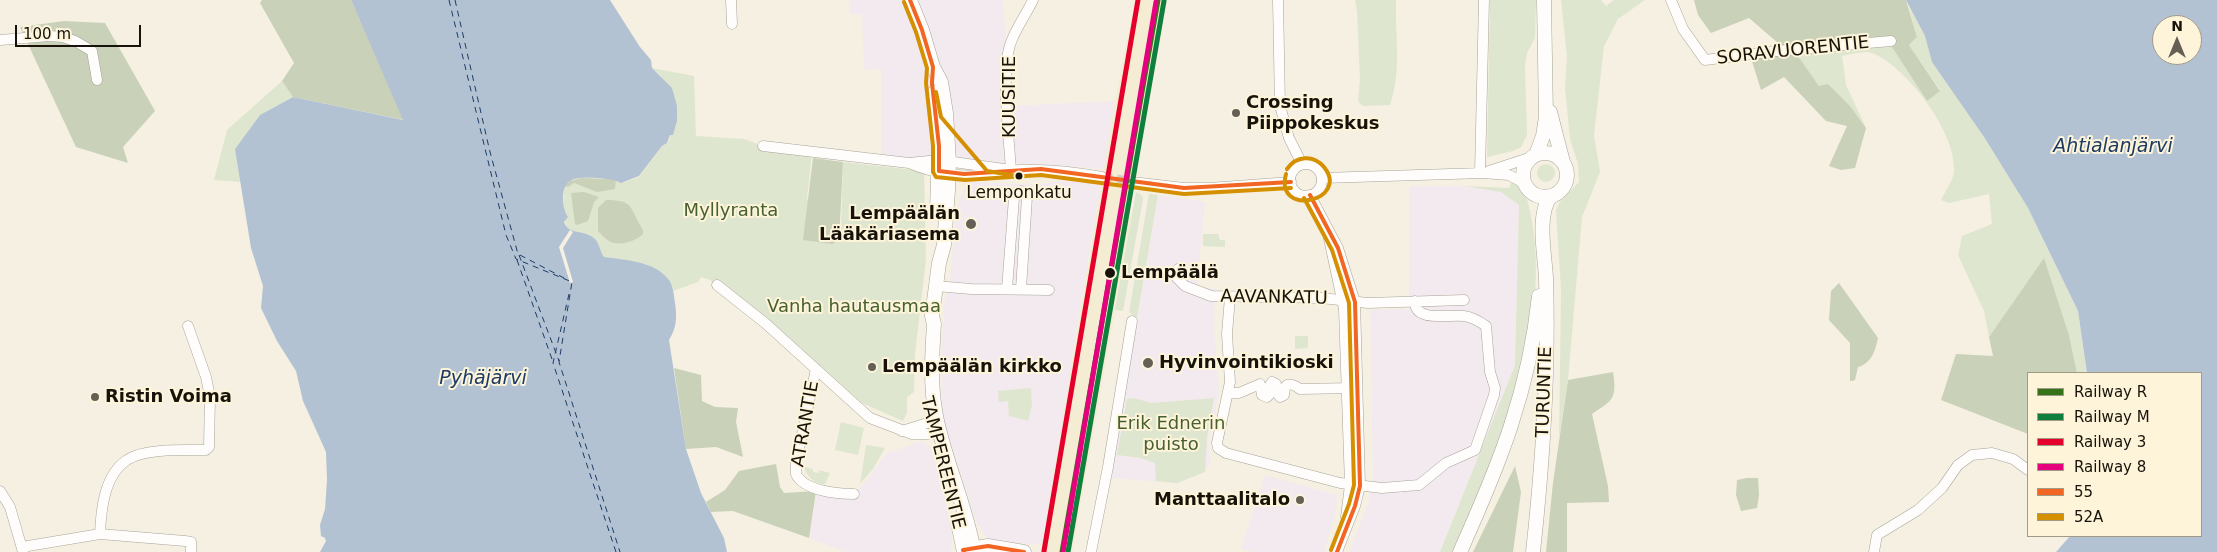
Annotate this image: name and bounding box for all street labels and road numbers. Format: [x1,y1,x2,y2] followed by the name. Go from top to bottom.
[1716,32,1870,70] street label: SORAVUORENTIE
[999,56,1021,138] street label: KUUSITIE
[1220,286,1328,310] street label: AAVANKATU
[1533,346,1557,438] street label: TURUNTIE
[788,379,824,469] street label: ATRANTIE
[915,394,969,532] street label: TAMPEREENTIE

